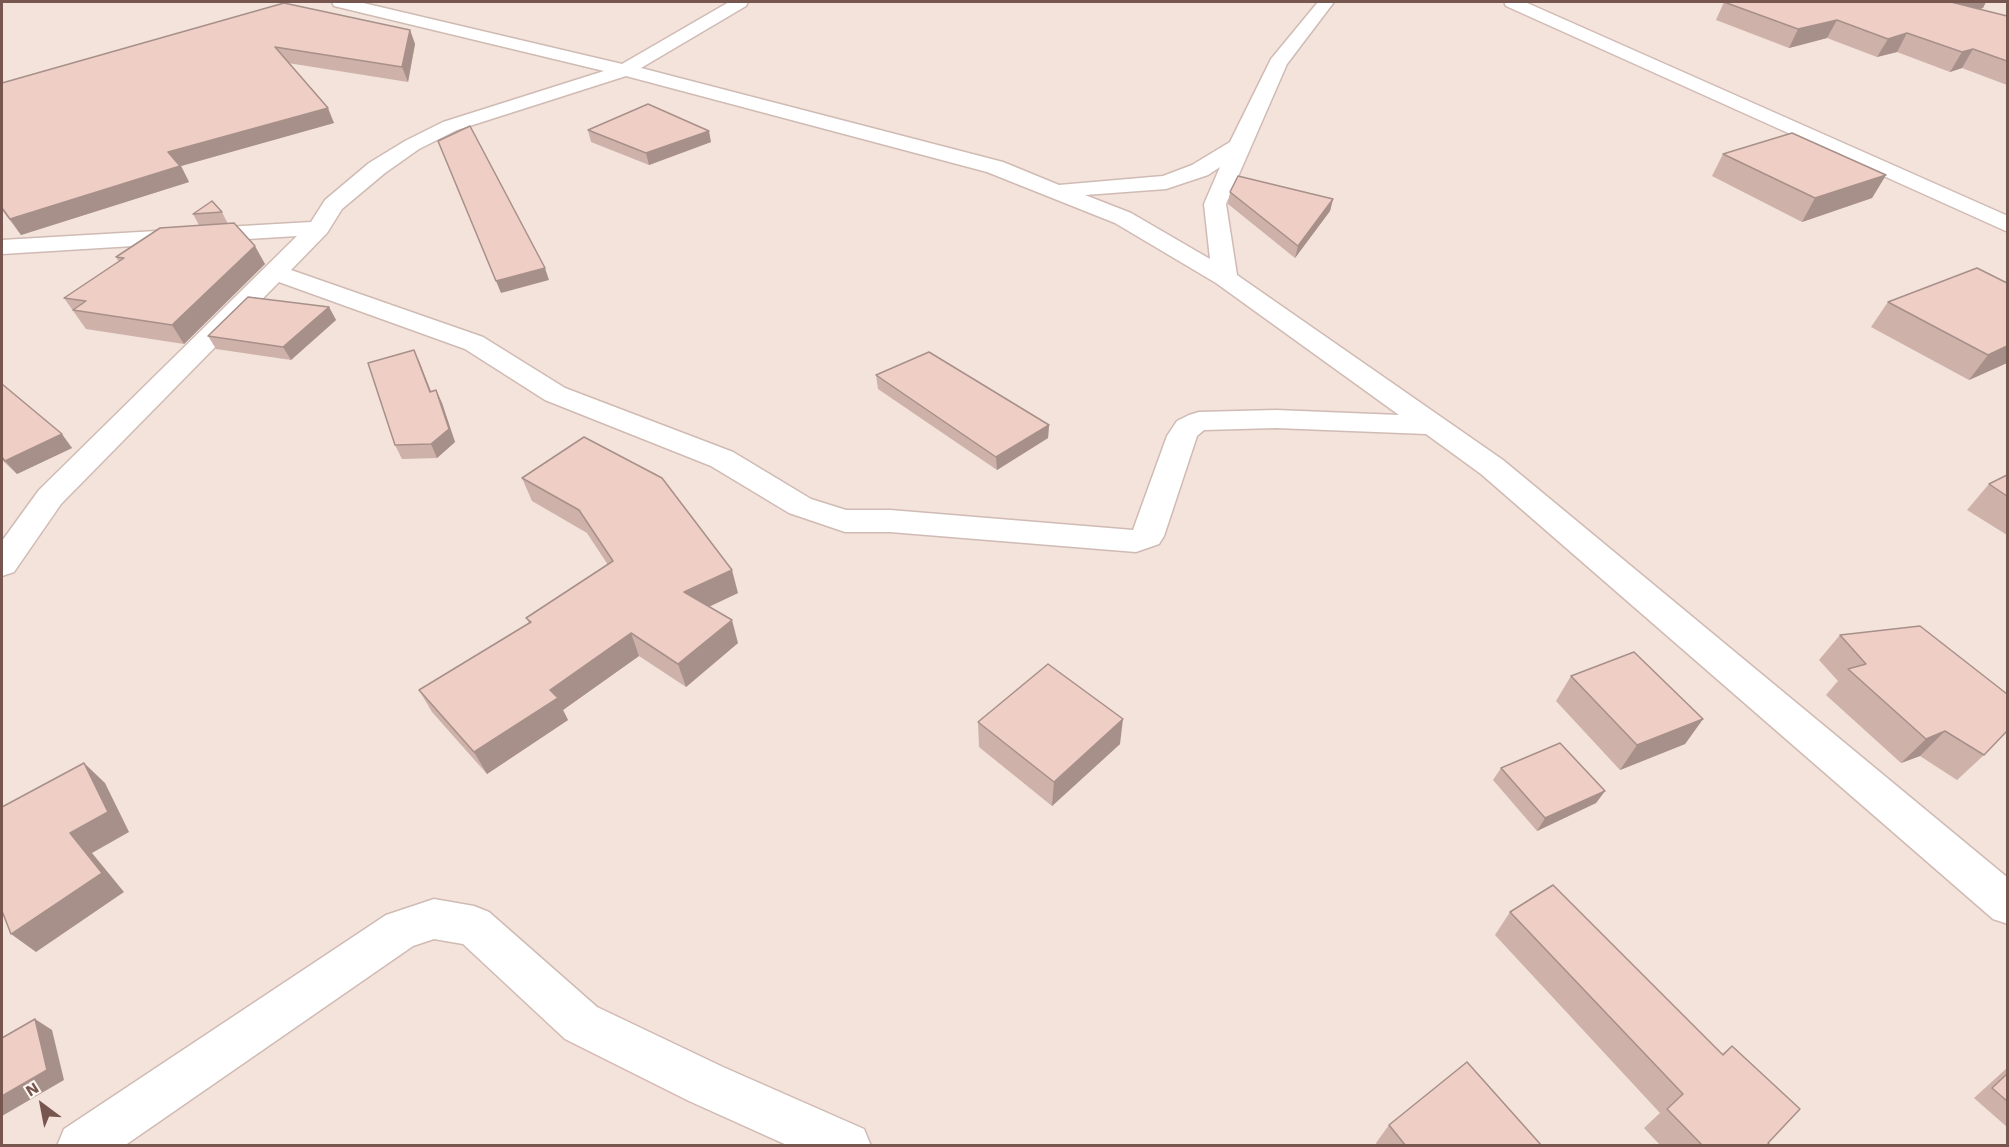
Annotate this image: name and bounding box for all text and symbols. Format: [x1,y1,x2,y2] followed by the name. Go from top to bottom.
[12,1075,72,1135] north arrow
[22,1078,42,1101] text: N

